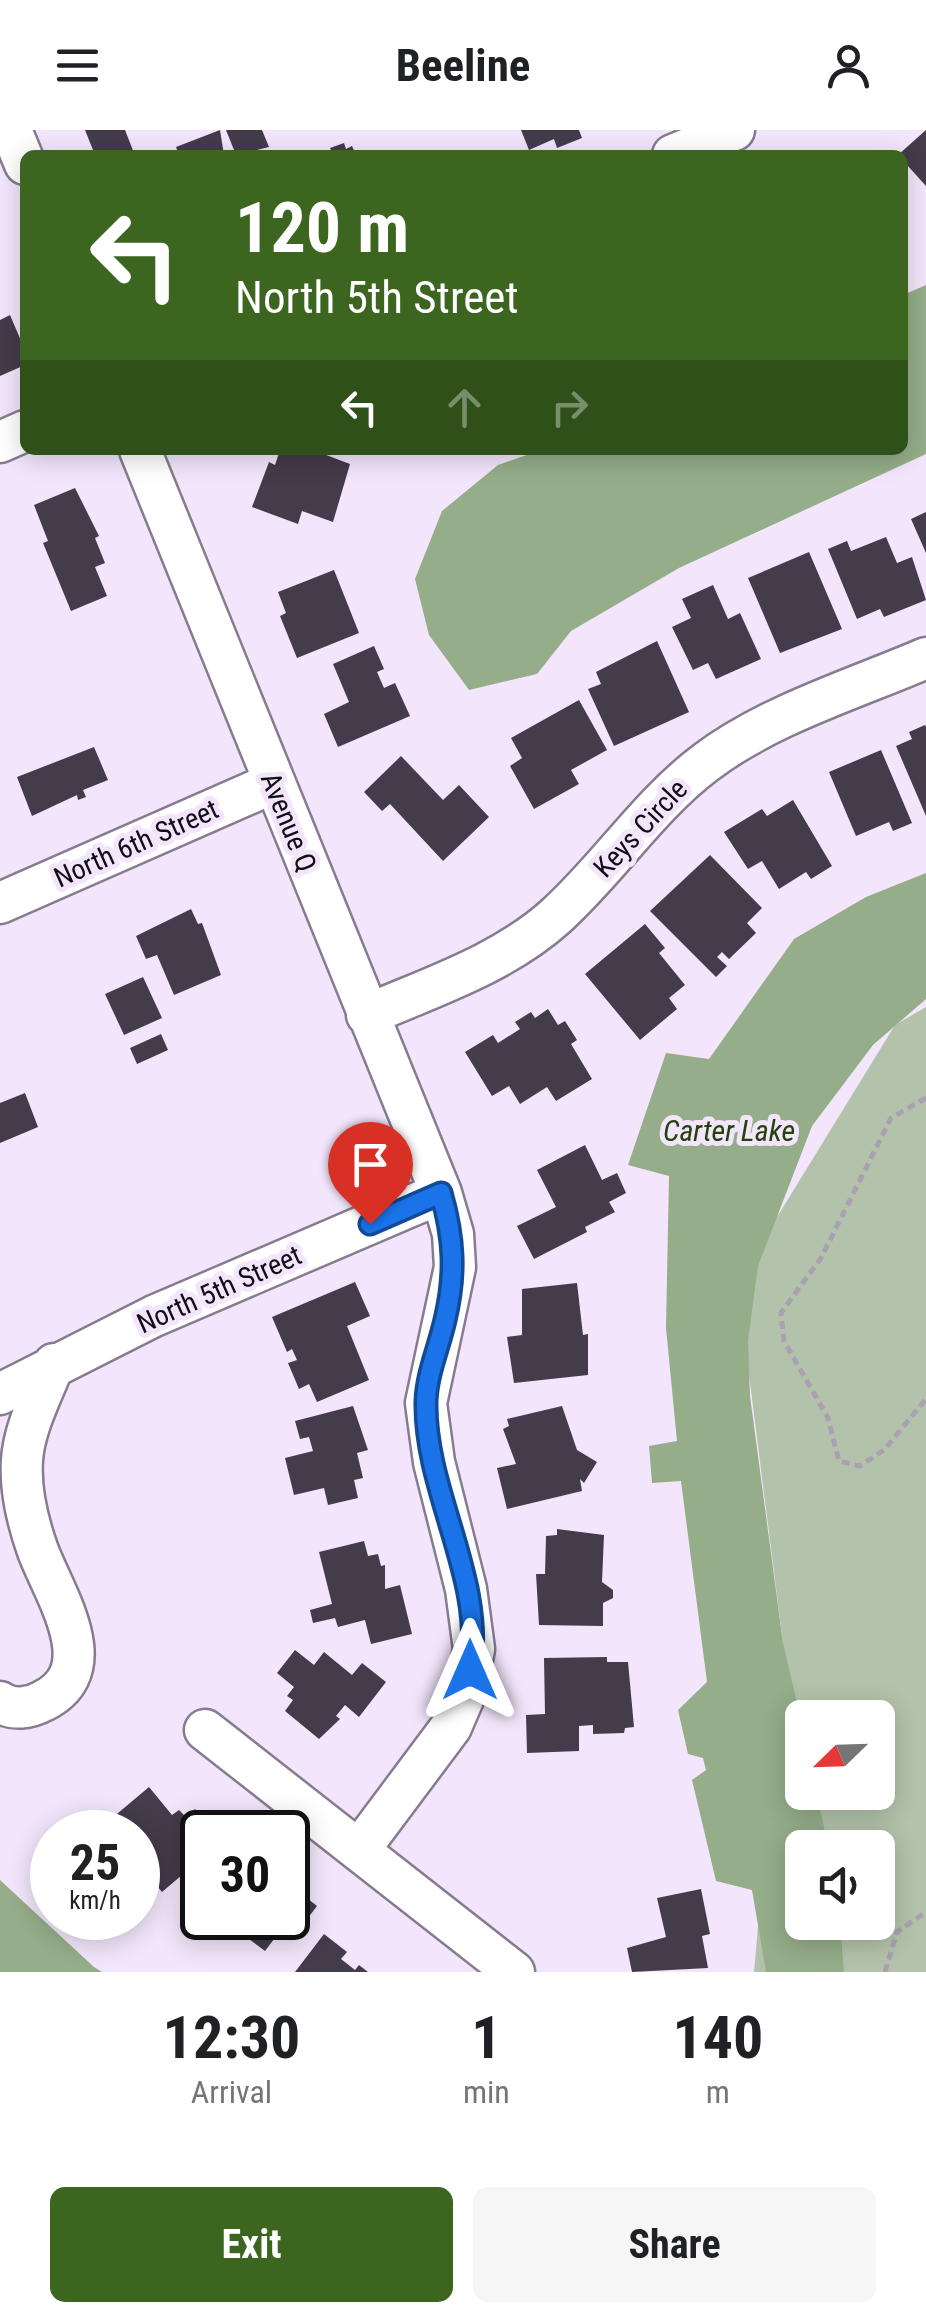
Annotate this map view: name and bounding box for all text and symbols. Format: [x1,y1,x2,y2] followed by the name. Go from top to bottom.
[50,38,105,93] icon: menu
[821,38,876,93] icon: person
[396,39,530,92] text: Beeline
[235,187,409,269] text: 120 m
[70,190,200,320] icon: left
[235,271,519,324] text: North 5th Street
[332,380,387,435] icon: left
[437,380,492,435] icon: ahead
[542,380,597,435] icon: right
[254,768,323,877] street label: Avenue Q
[587,773,694,884] street label: Keys Circle
[49,792,224,894] street label: North 6th Street
[663,1113,795,1148] water label: Carter Lake
[328,1122,413,1225] pin
[343,1137,398,1192] icon: arrive
[132,1238,307,1340] street label: North 5th Street
[418,1618,522,1722] position arrow
[785,1700,895,1810] north arrow
[785,1700,895,1940] map controls
[180,1810,310,1940] speed limit sign: 30
[785,1830,895,1940] button: sound
[70,1834,120,1892] text: 25
[69,1886,121,1915] text: km/h
[163,2002,300,2073] text: 12:30
[471,2002,502,2073] text: 1
[672,2002,763,2073] text: 140
[191,2073,272,2111] text: Arrival
[463,2073,510,2111] text: min
[706,2073,730,2111] text: m
[50,2187,453,2302] button: Exit
[473,2187,876,2302] button: Share

